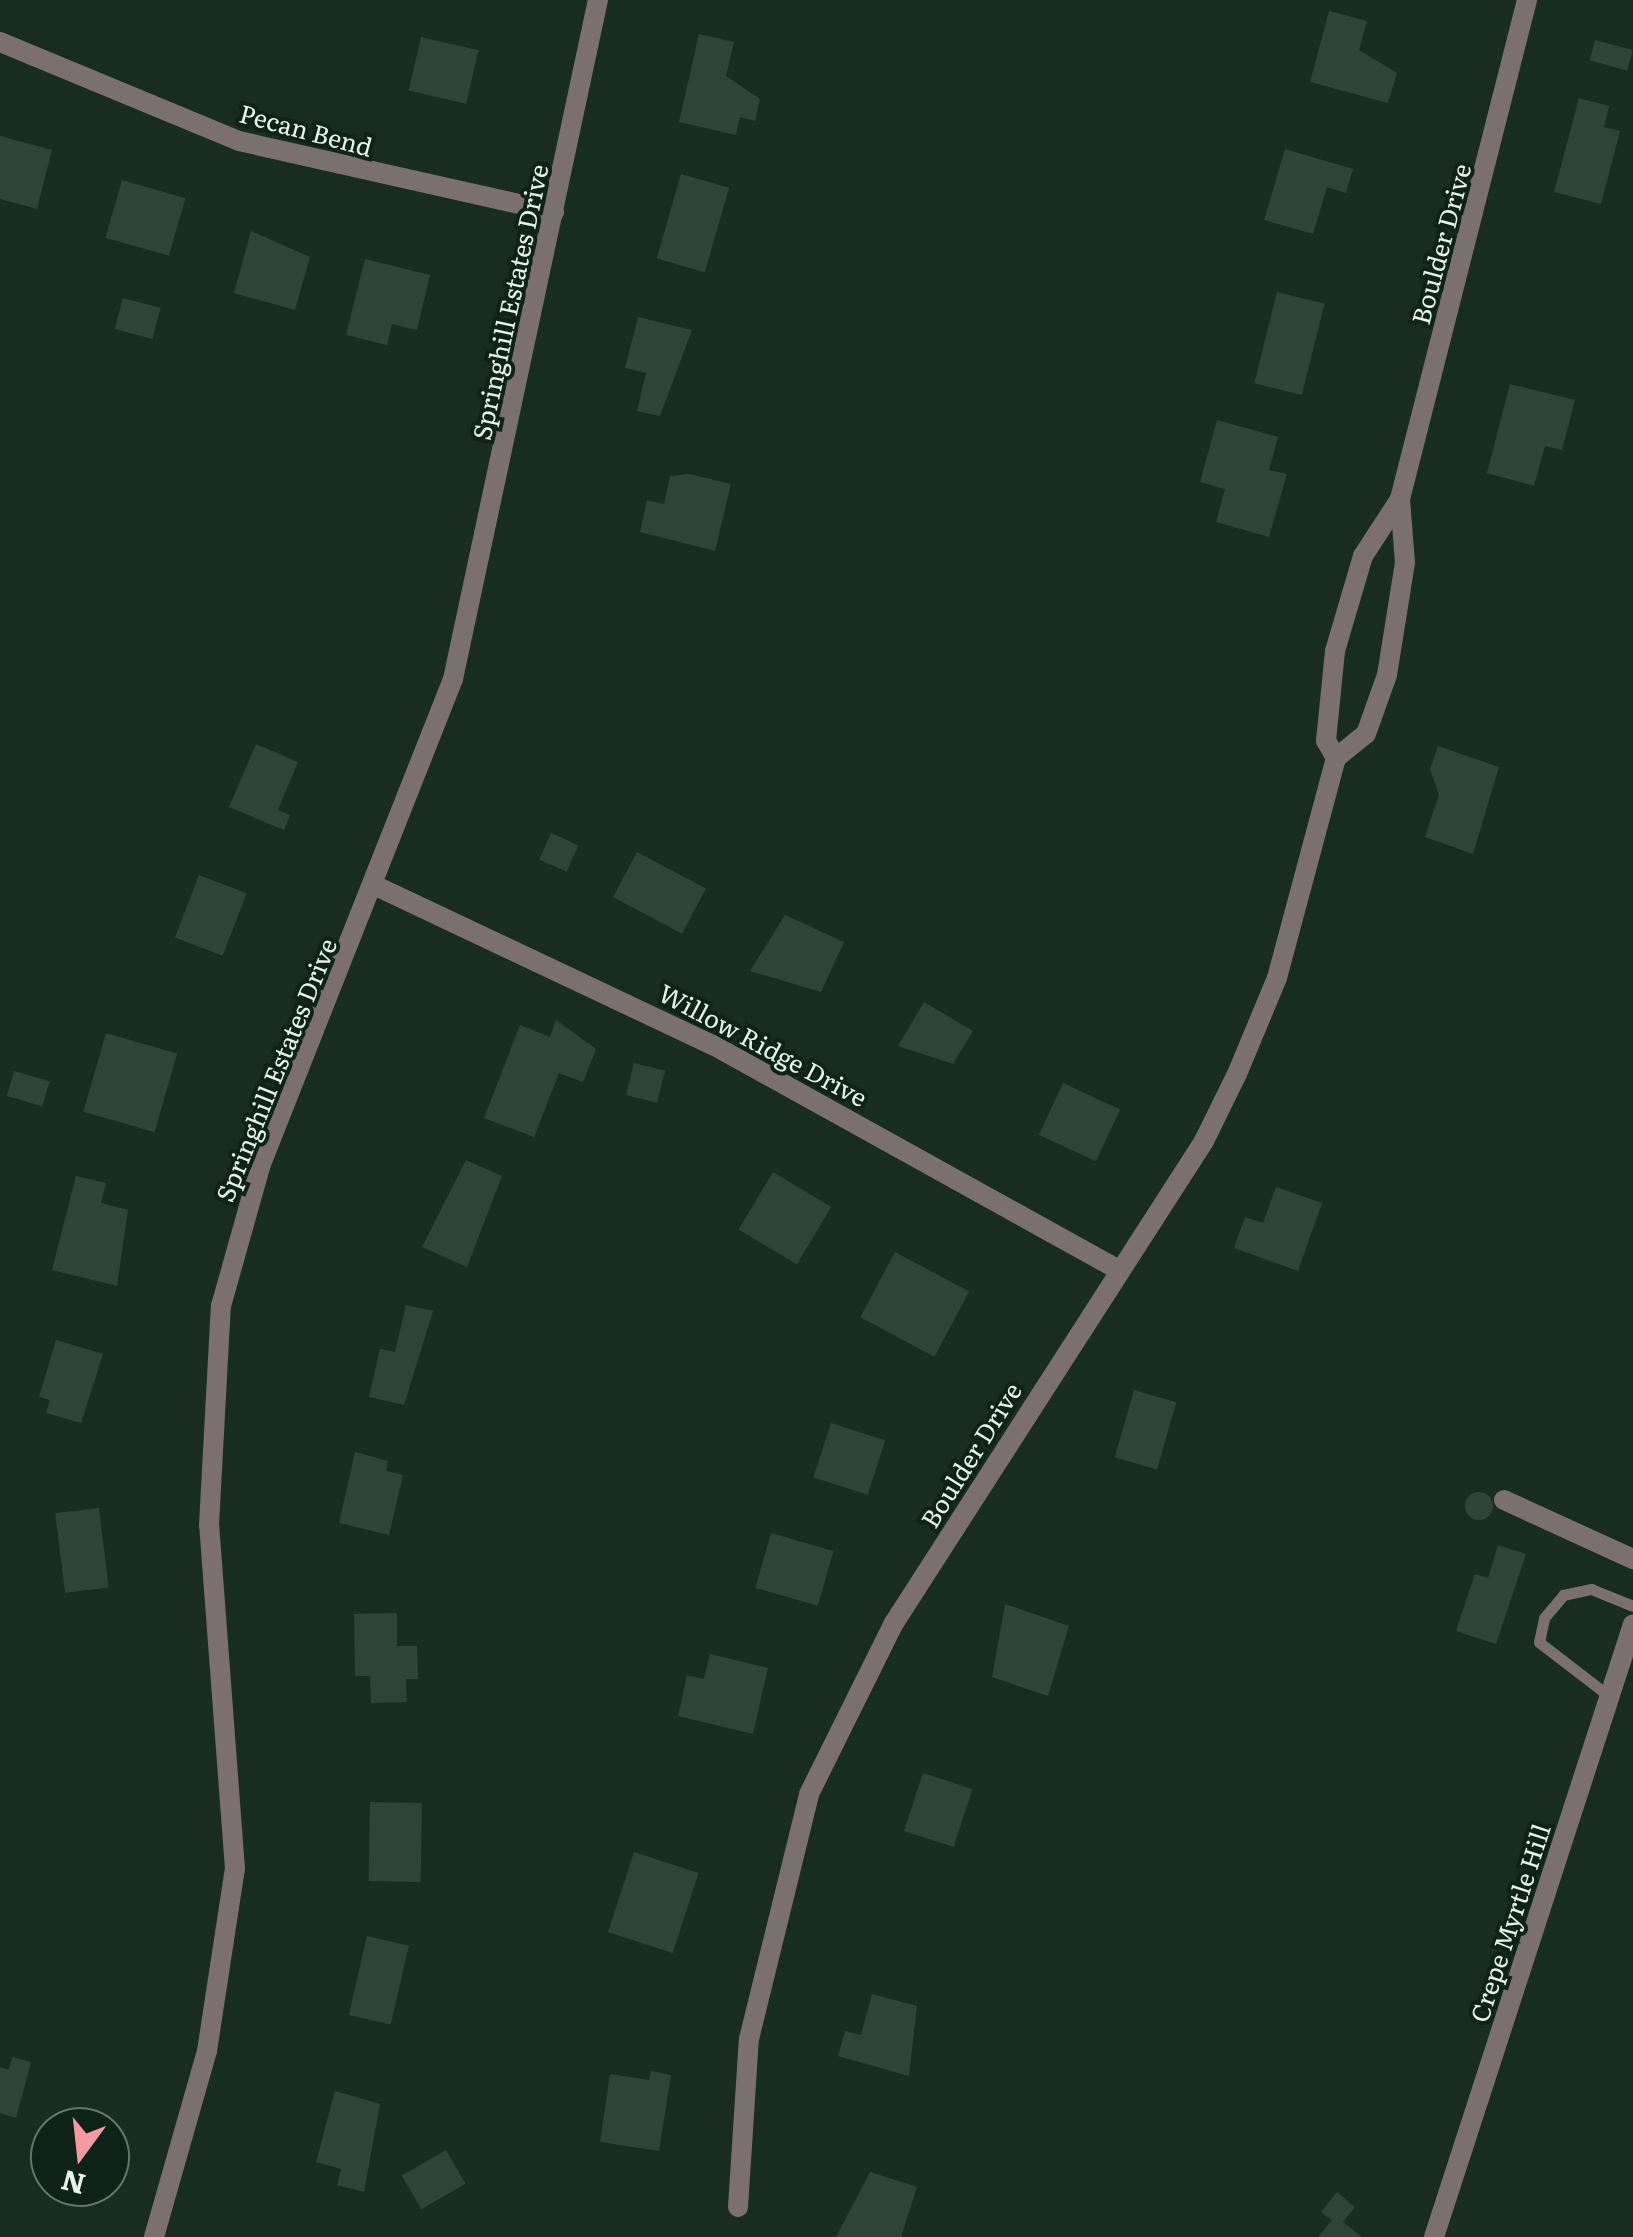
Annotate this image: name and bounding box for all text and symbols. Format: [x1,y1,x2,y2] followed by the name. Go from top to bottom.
[236,98,376,162] street label: Pecan Bend
[1405,160,1477,328] street label: Boulder Drive
[466,161,554,443] street label: Springhill Estates Drive
[209,934,343,1206] street label: Springhill Estates Drive
[654,977,872,1113] street label: Willow Ridge Drive
[914,1377,1028,1533] street label: Boulder Drive
[1464,1820,1556,2026] street label: Crepe Myrtle Hill
[30,2107,130,2207] north arrow
[56,2161,90,2207] text: N

